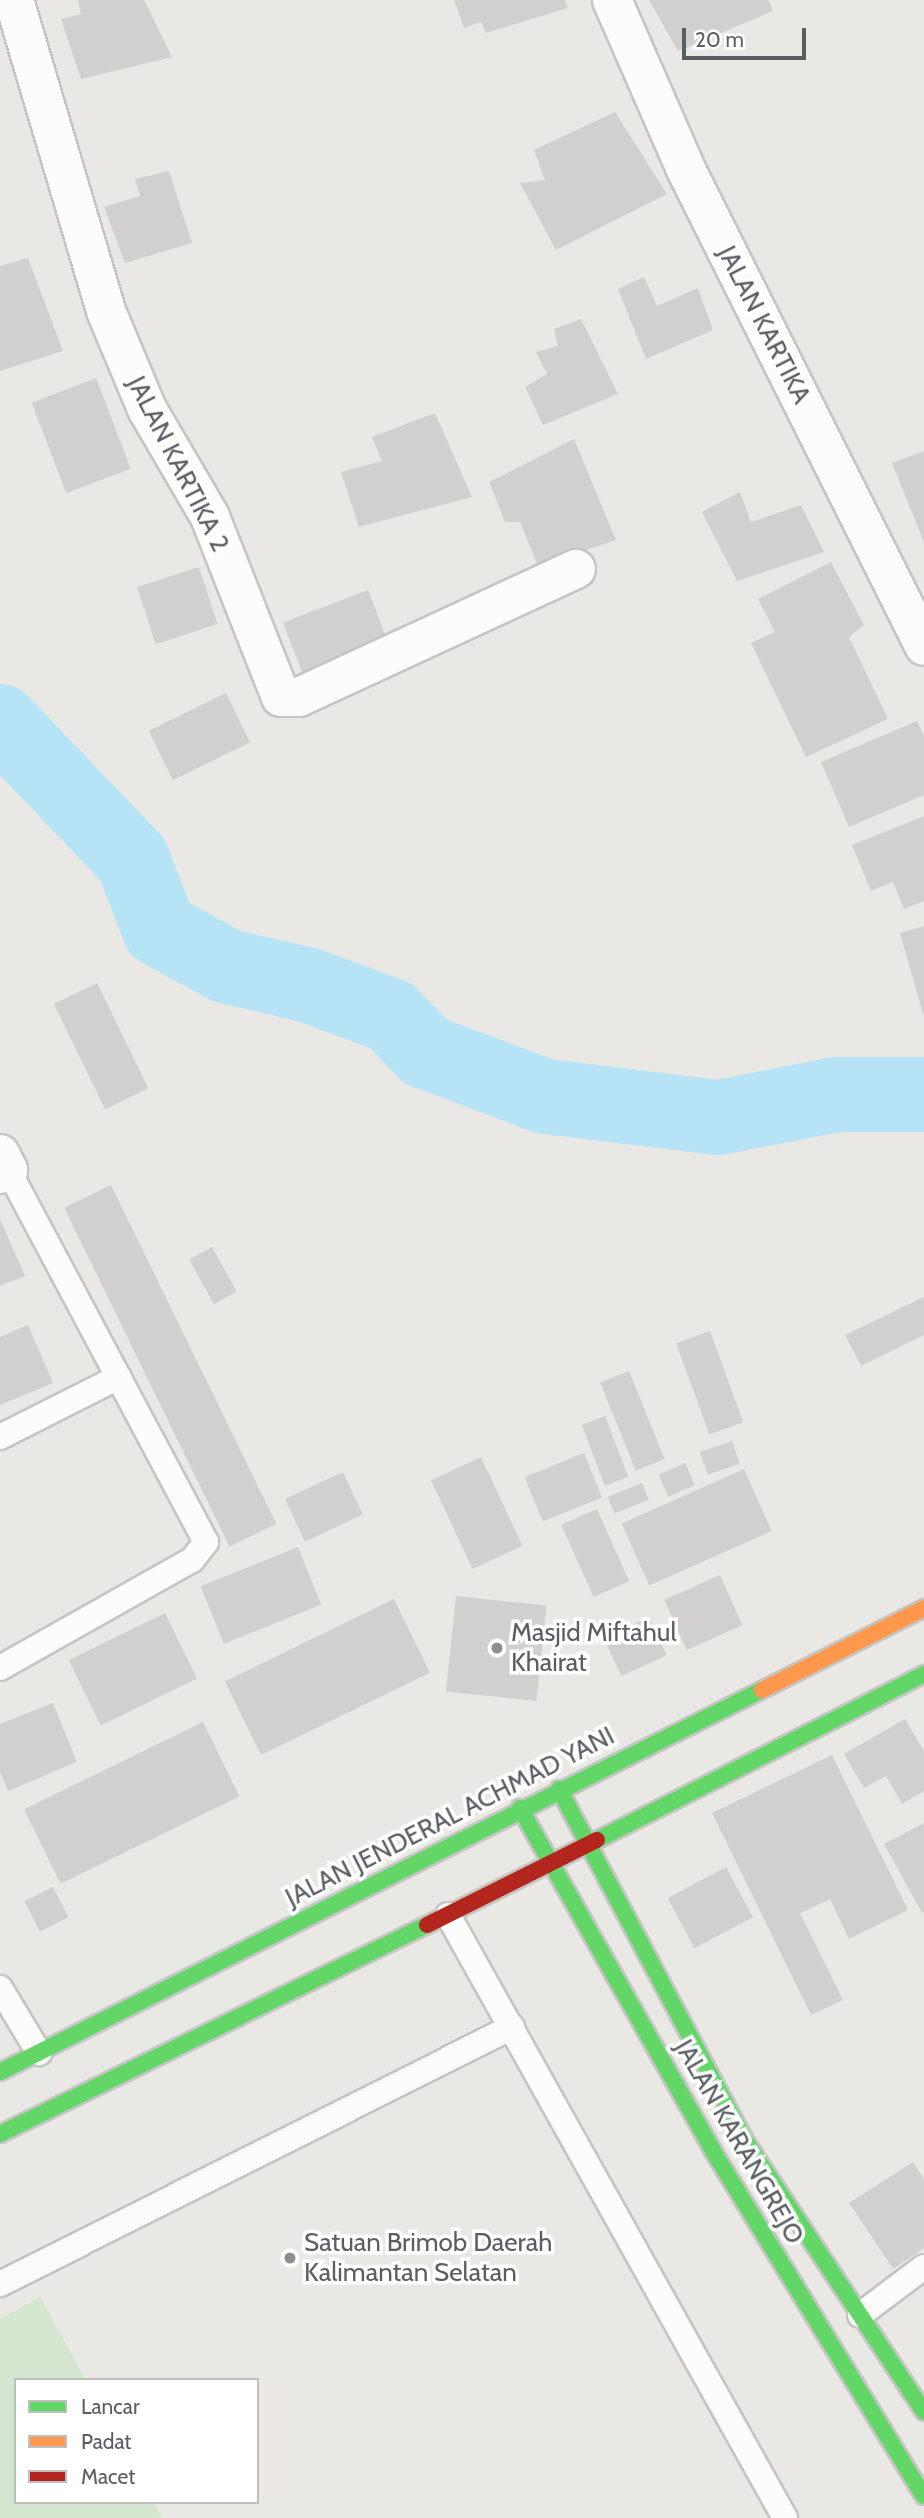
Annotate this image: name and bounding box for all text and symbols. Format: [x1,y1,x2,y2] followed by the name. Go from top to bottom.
[686,14,810,58] scale bar
[695,27,744,52] text: 20 m
[711,241,817,409] street label: JALAN KARTIKA
[120,371,236,557] street label: JALAN KARTIKA 2
[511,1617,677,1678] place label: Masjid Miftahul Khairat
[489,1640,505,1656] marker: Masjid Miftahul Khairat
[280,1720,620,1914] street label: JALAN JENDERAL ACHMAD YANI
[668,2034,810,2250] street label: JALAN KARANGREJO
[304,2227,552,2288] place label: Satuan Brimob Daerah Kalimantan Selatan
[282,2250,298,2266] marker: Satuan Brimob Daerah Kalimantan Selatan
[14,2378,259,2504] legend
[81,2394,140,2419] text: Lancar
[81,2429,131,2454] text: Padat
[81,2464,135,2489] text: Macet

